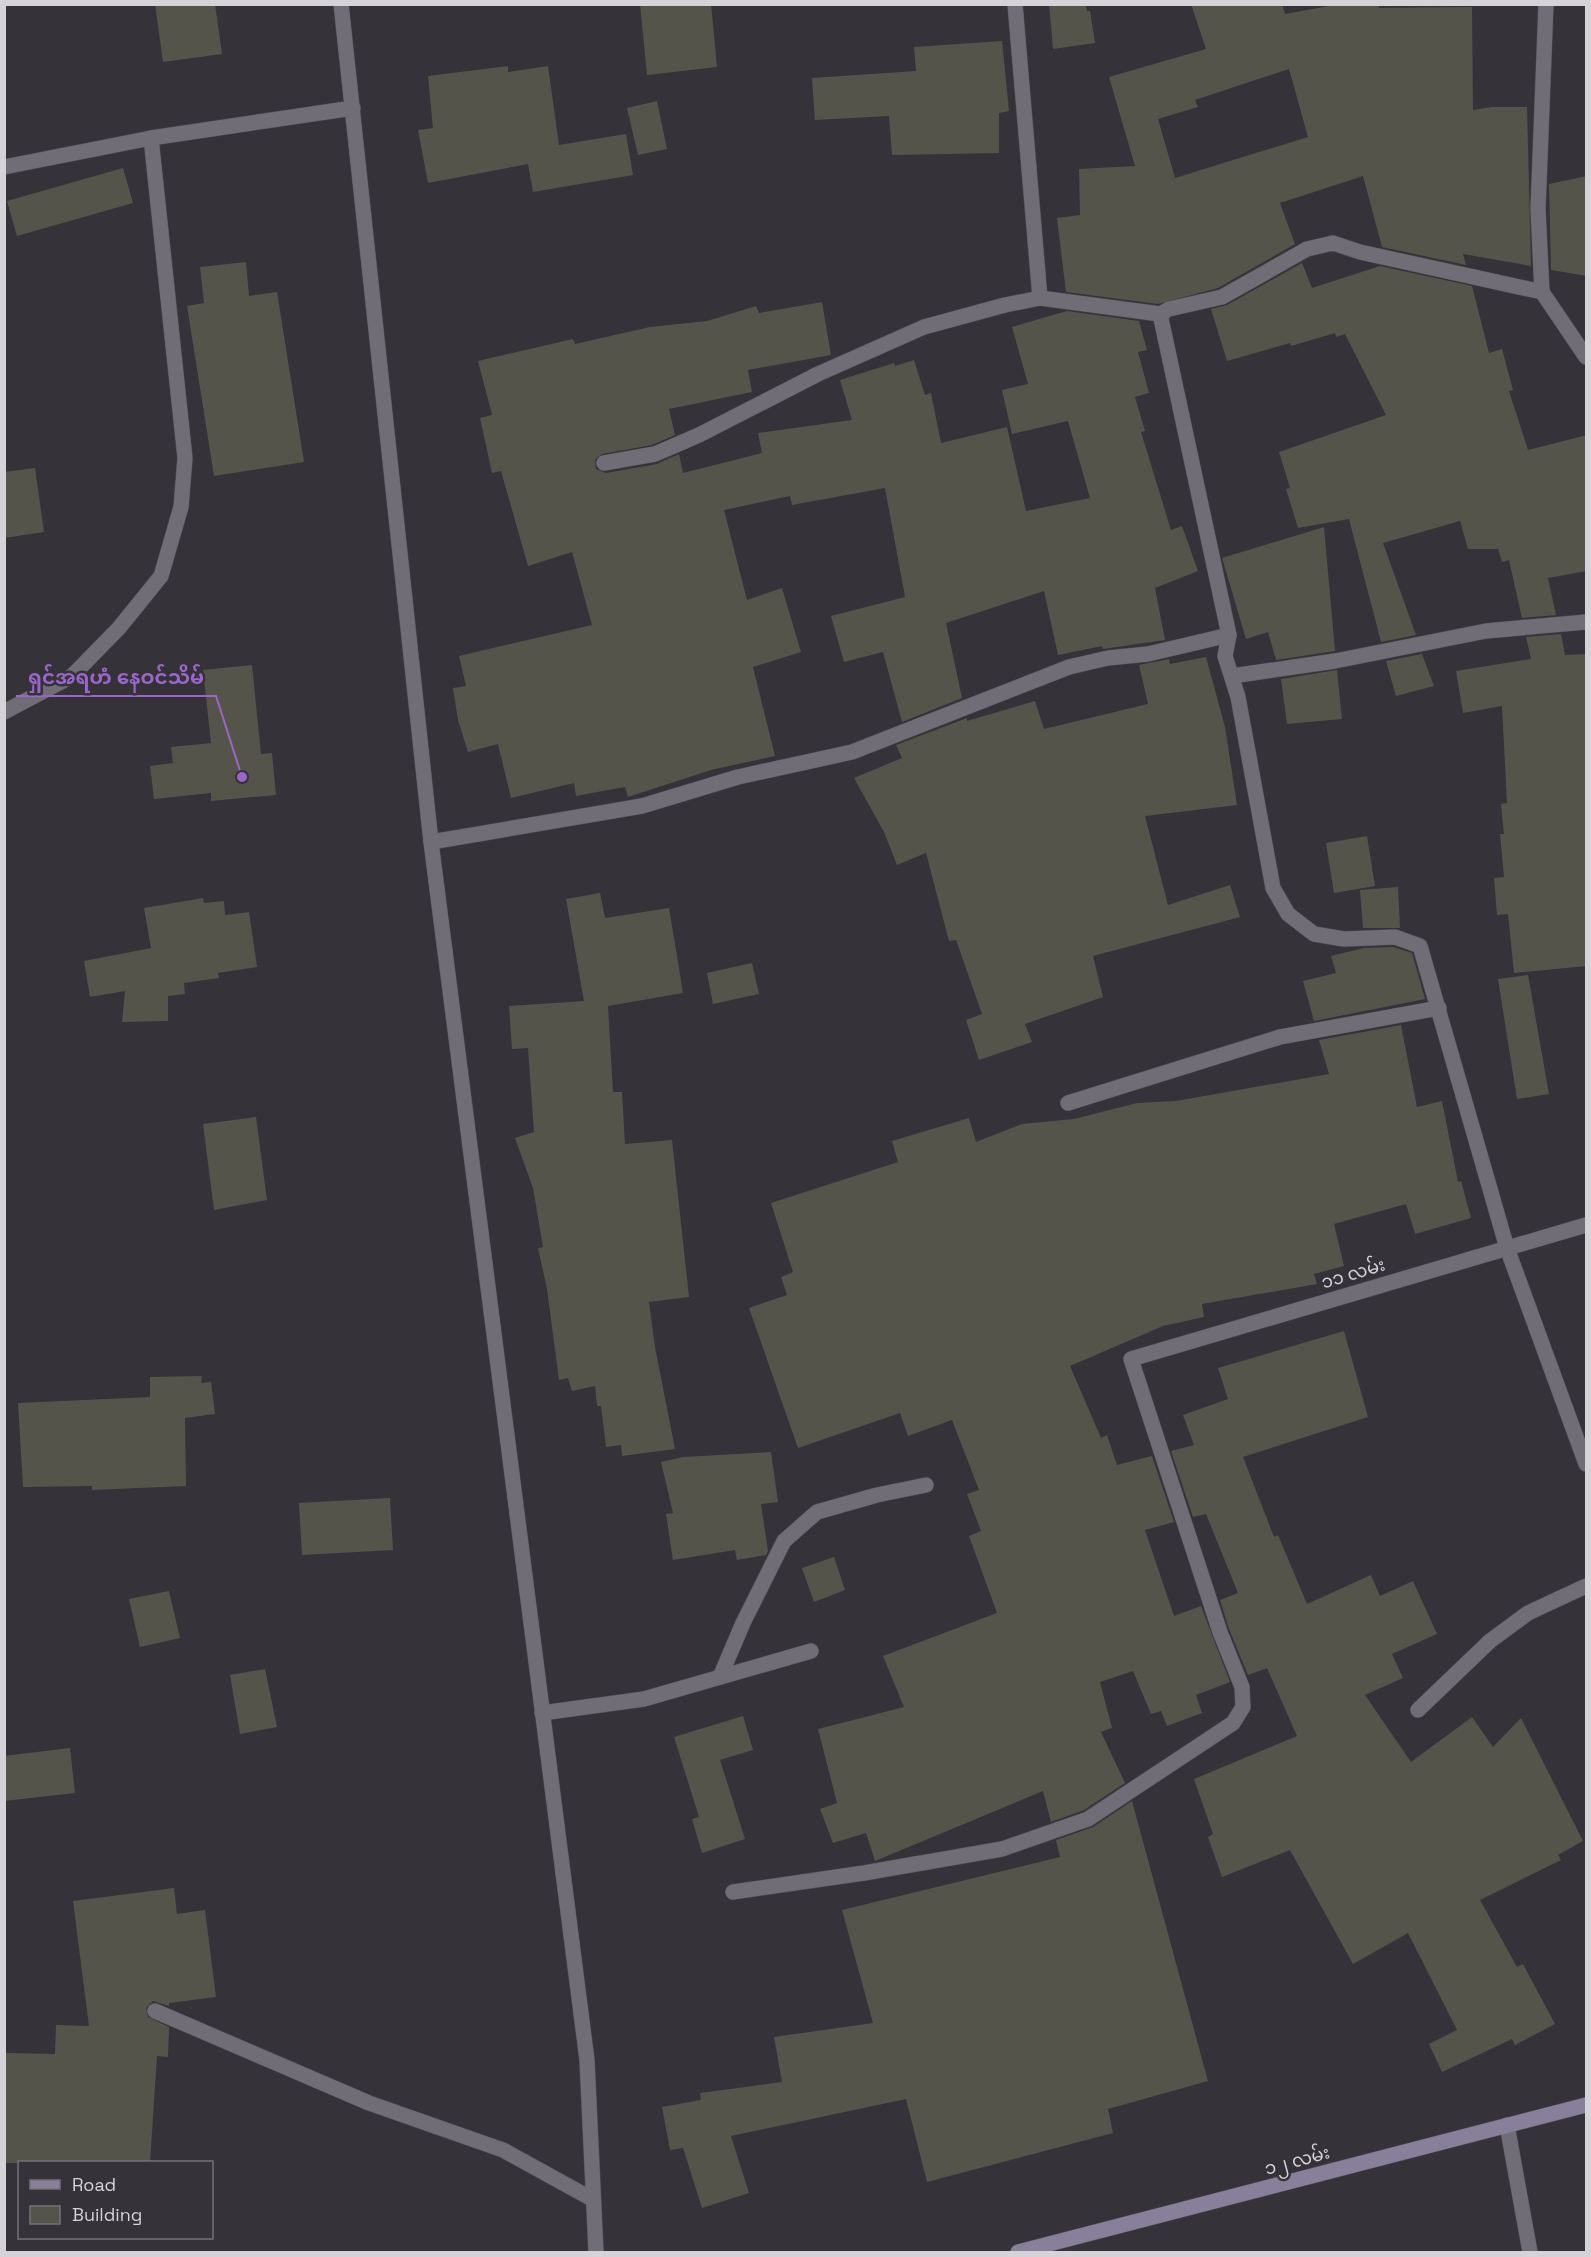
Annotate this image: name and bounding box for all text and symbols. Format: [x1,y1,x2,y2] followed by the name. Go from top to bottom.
[16,658,216,696] callout: ရှင်အရဟံ နေဝင်သိမ်
[28,664,204,693] text: ရှင်အရဟံ နေဝင်သိမ်
[1318,1251,1388,1294] street label: ၁၁ လမ်း
[1262,2139,1333,2184] street label: ၁၂ လမ်း
[18,2161,213,2239] legend
[72,2173,116,2196] text: Road
[72,2203,142,2226] text: Building

